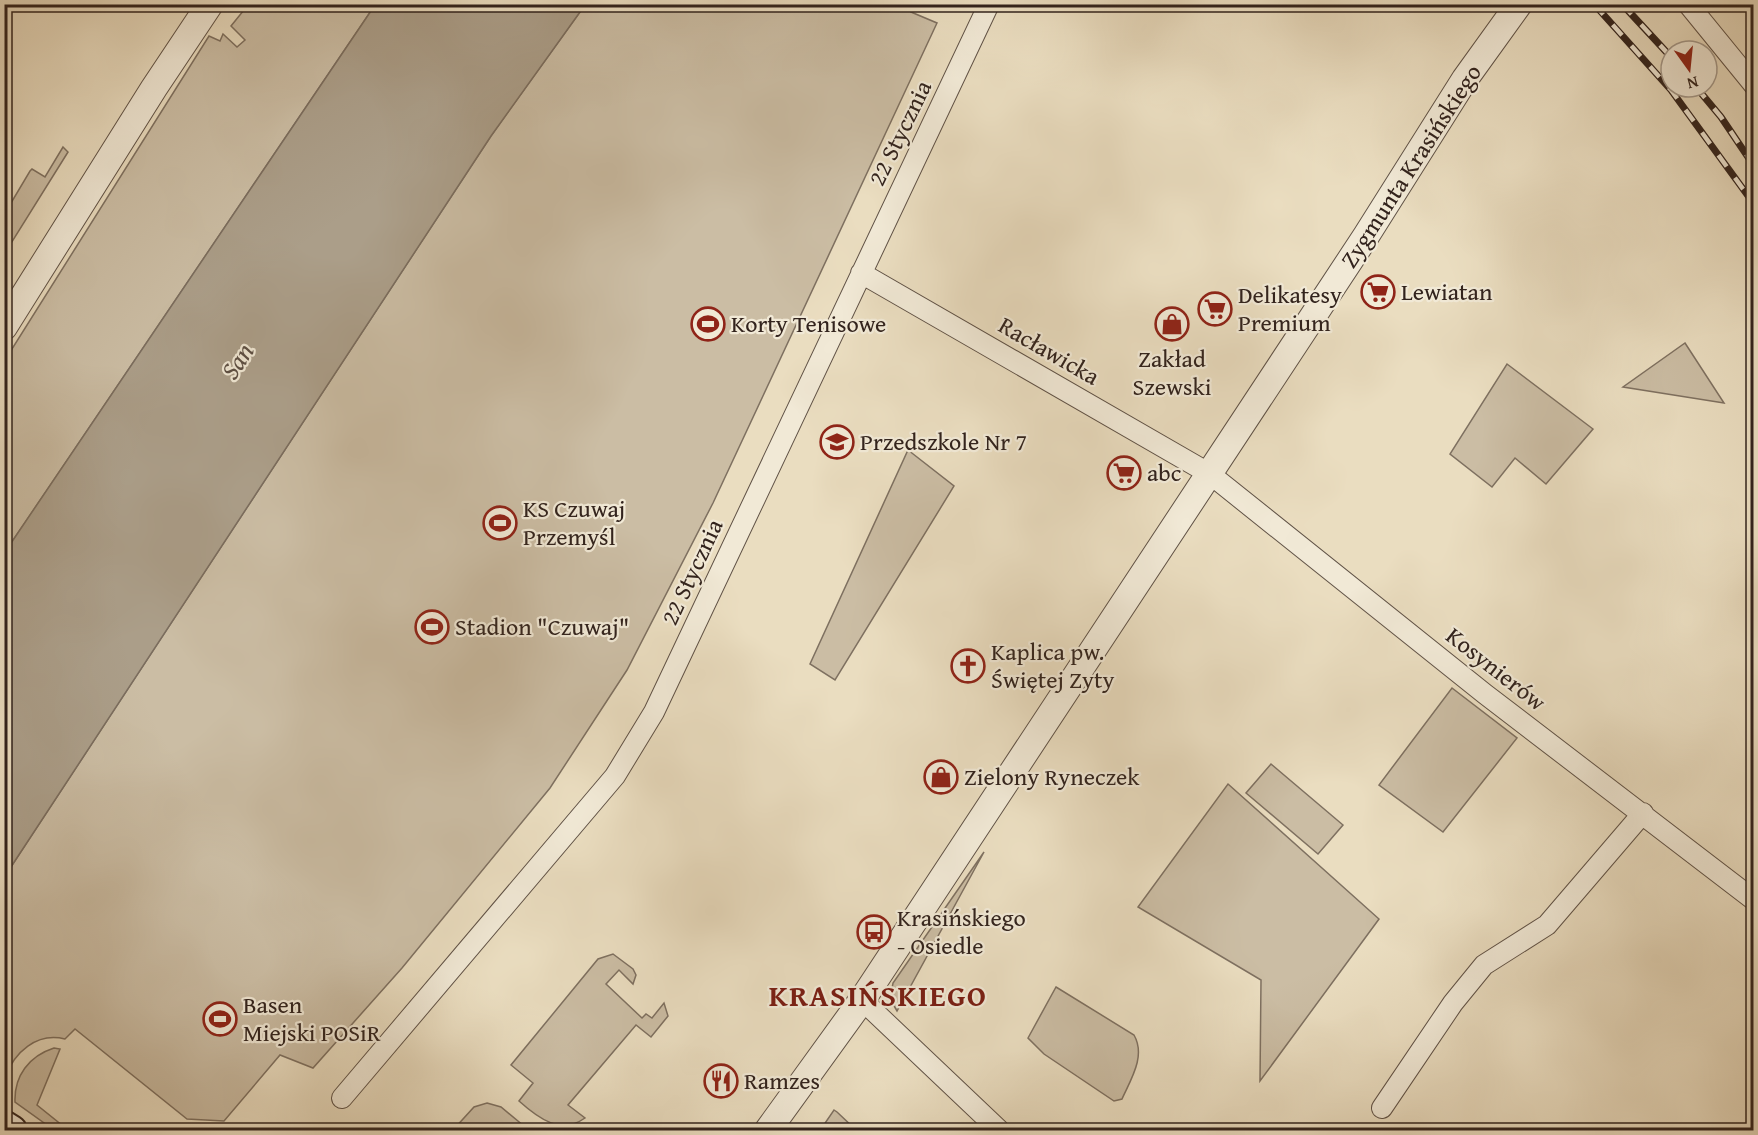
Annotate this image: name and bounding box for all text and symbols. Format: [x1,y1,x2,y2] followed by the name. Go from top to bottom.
[1659,39,1719,99] north arrow
[1331,57,1490,274] street label: Zygmunta Krasińskiego
[1684,71,1701,97] text: N
[859,74,940,191] street label: 22 Stycznia
[1360,274,1396,310] supermarket icon: Lewiatan
[1401,274,1493,309] place label: Lewiatan
[1238,277,1342,340] place label: Delikatesy Premium
[1197,291,1233,327] supermarket icon: Delikatesy Premium
[690,306,726,342] sports icon: Korty Tenisowe
[731,306,886,341] place label: Korty Tenisowe
[1154,306,1190,342] shop icon: Zakład Szewski
[992,308,1107,394] street label: Racławicka
[210,335,263,387] water label: San
[1133,341,1212,404] place label: Zakład Szewski
[819,424,855,460] school or university icon: Przedszkole Nr 7
[860,424,1027,459] place label: Przedszkole Nr 7
[1106,455,1142,491] supermarket icon: abc
[1147,455,1182,490] place label: abc
[523,491,625,554] place label: KS Czuwaj Przemyśl
[482,505,518,541] sports icon: KS Czuwaj Przemyśl
[652,512,732,631] street label: 22 Stycznia
[414,609,450,645] sports icon: Stadion "Czuwaj"
[455,609,629,644] place label: Stadion "Czuwaj"
[1439,618,1554,719] street label: Kosynierów
[991,634,1114,697] place label: Kaplica pw. Świętej Zyty
[950,648,986,684] church icon: Kaplica pw. Świętej Zyty
[923,759,959,795] shop icon: Zielony Ryneczek
[964,759,1140,794] place label: Zielony Ryneczek
[897,900,1026,963] place label: Krasińskiego - Osiedle
[856,914,892,950] bus stop icon: Krasińskiego - Osiedle
[769,973,987,1017] district label: KRASIŃSKIEGO
[243,987,381,1050] place label: Basen Miejski POSiR
[202,1001,238,1037] sports icon: Basen Miejski POSiR
[703,1063,739,1099] restaurant icon: Ramzes
[744,1063,820,1098] place label: Ramzes

